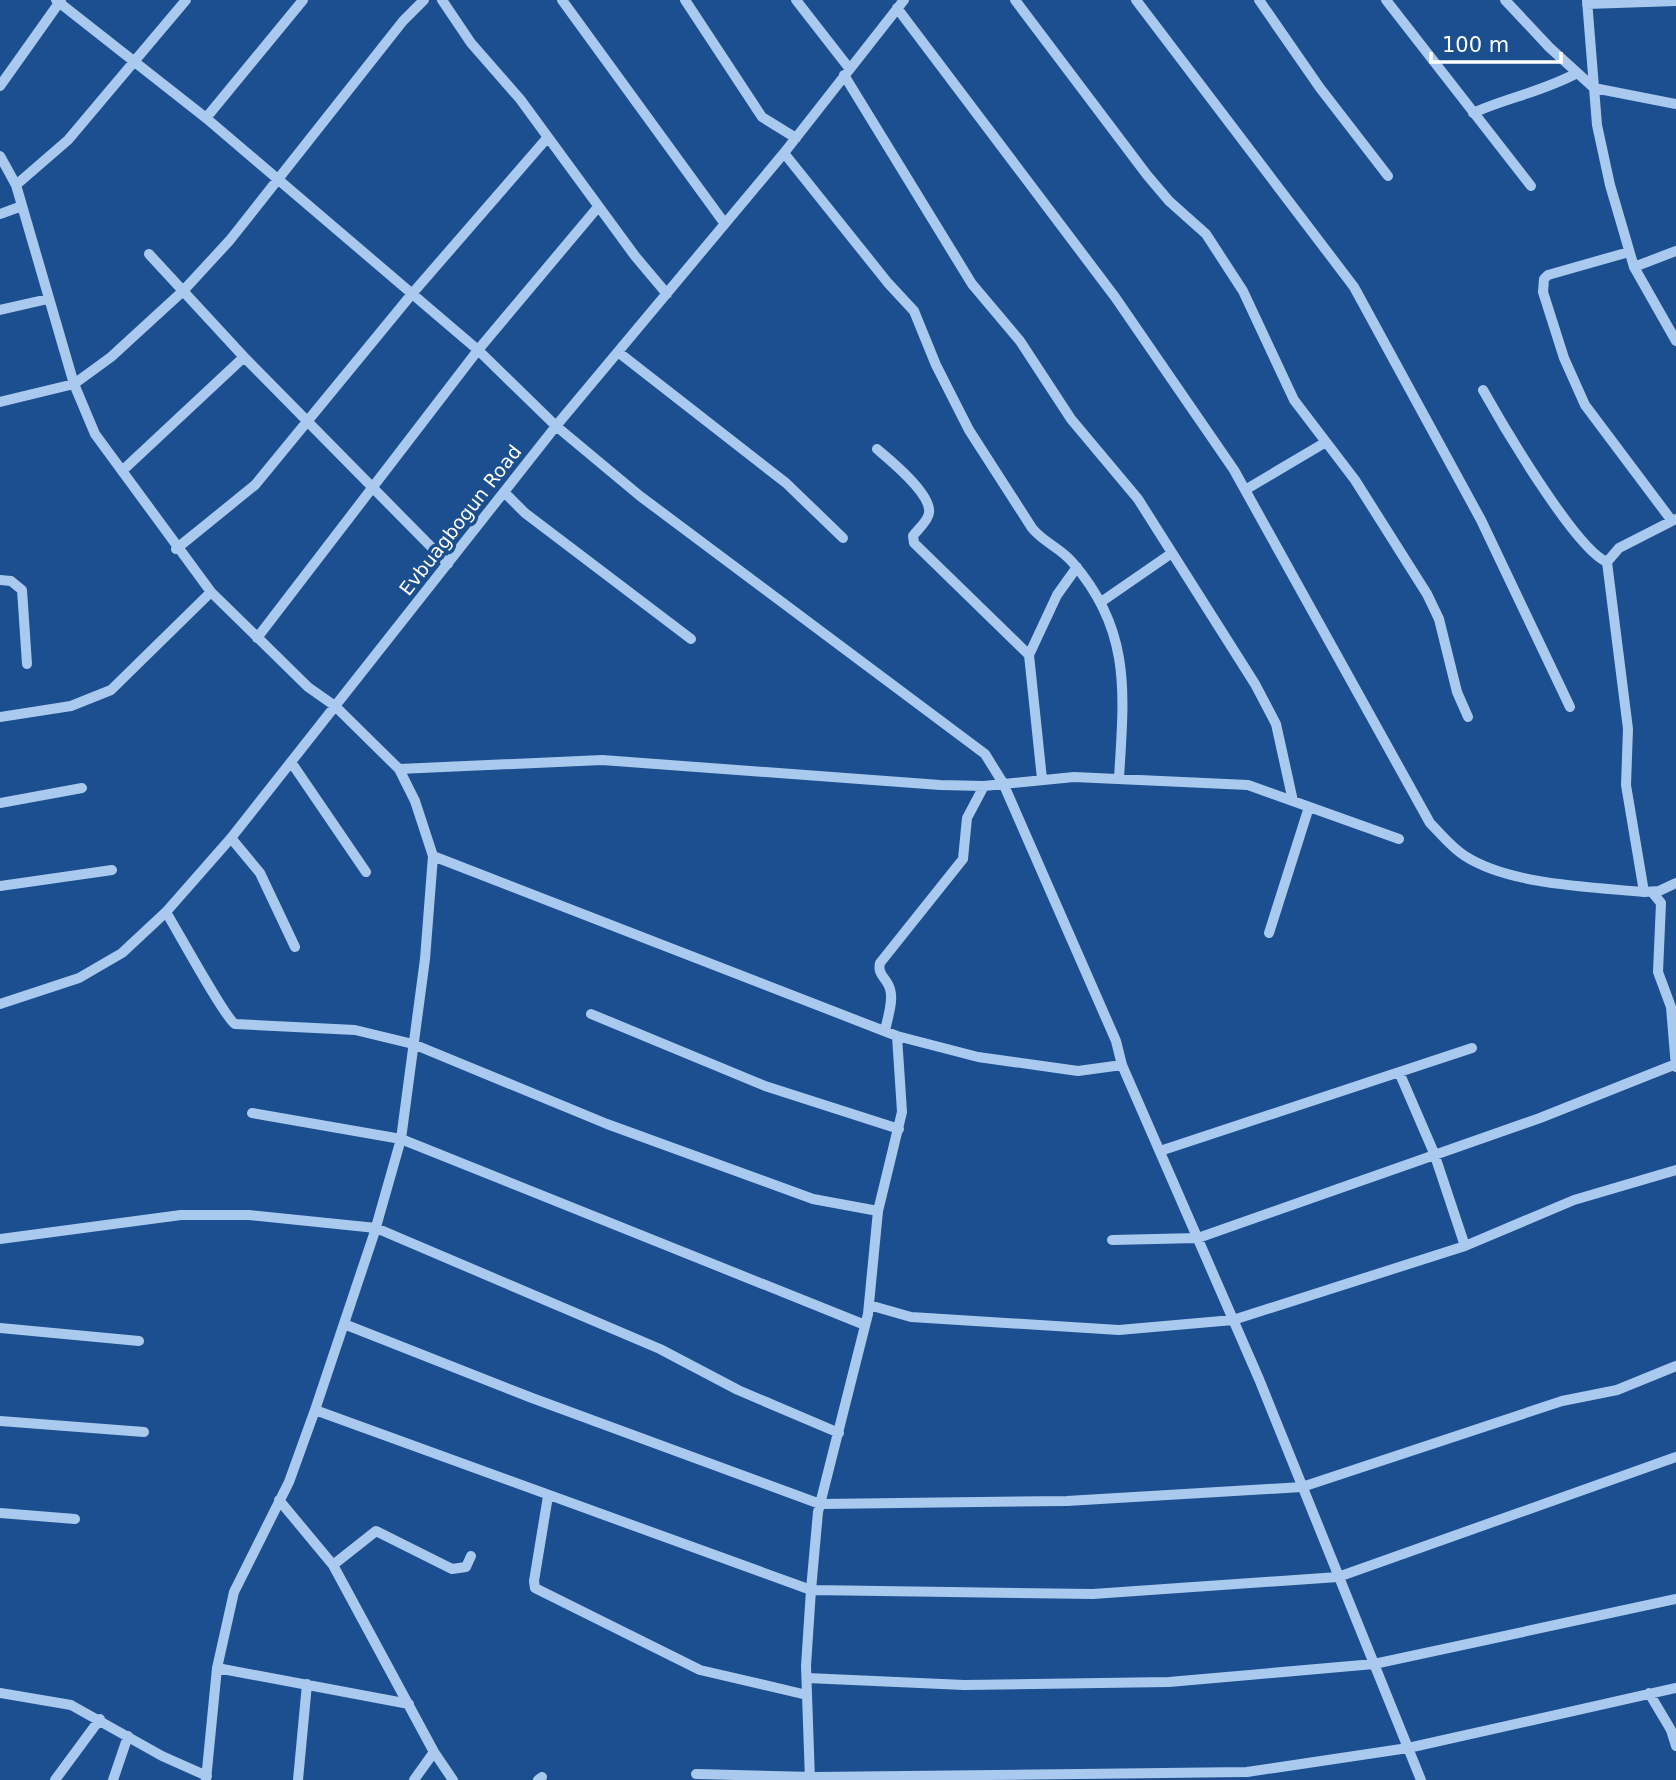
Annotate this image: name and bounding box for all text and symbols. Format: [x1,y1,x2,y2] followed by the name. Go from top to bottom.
[1431,21,1560,65] scale bar
[1442,33,1509,57] text: 100 m
[395,440,525,600] street label: Evbuagbogun Road

